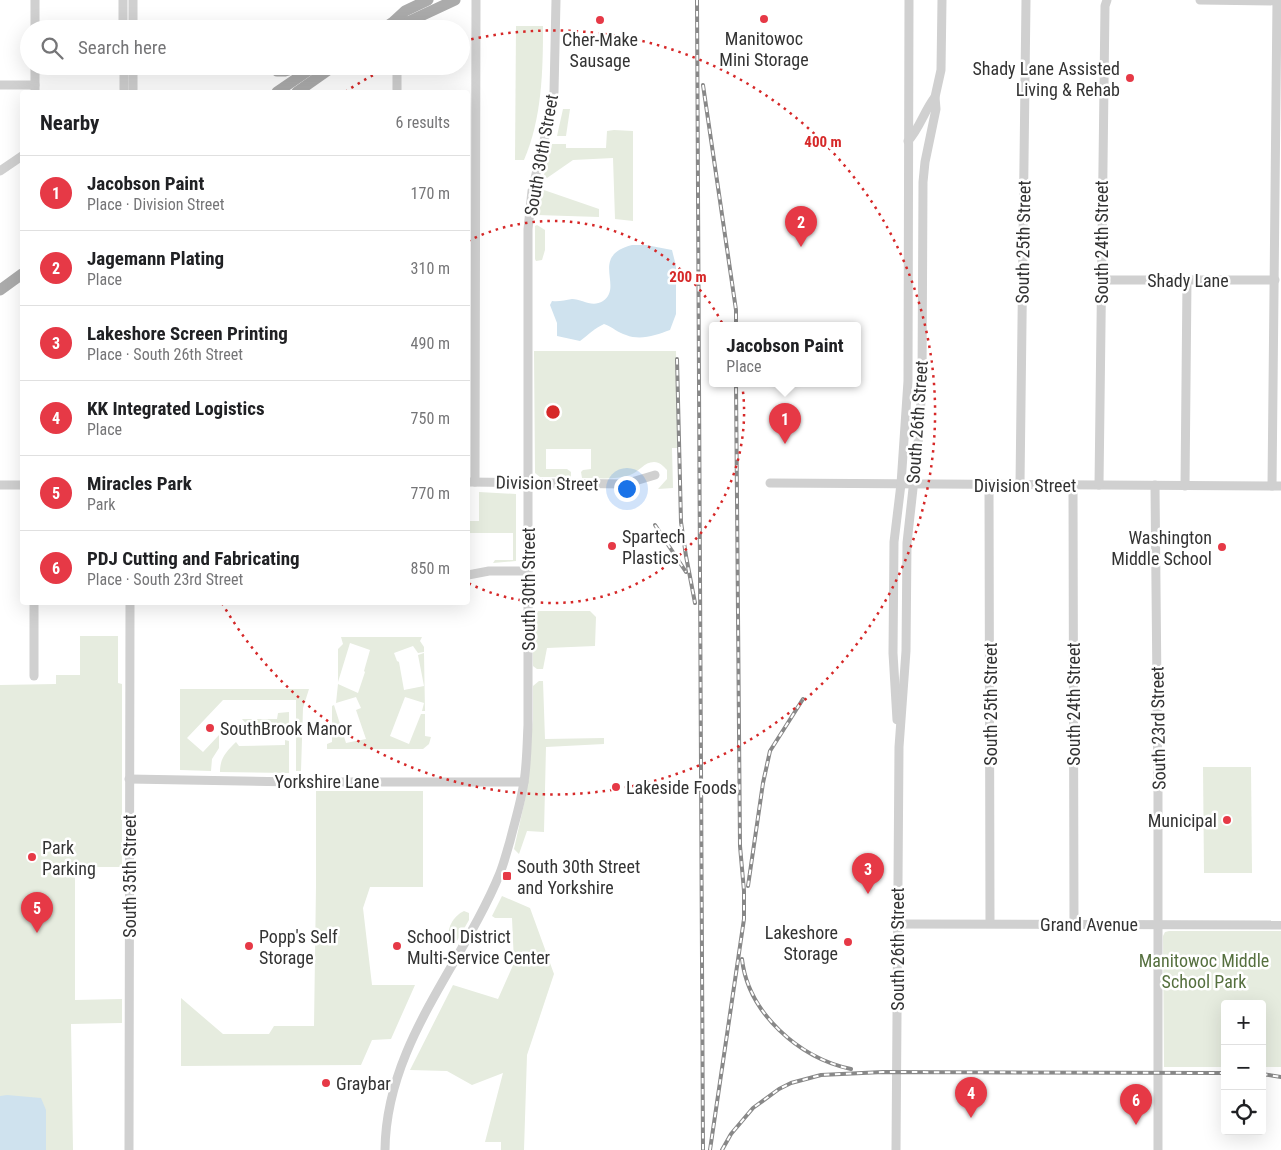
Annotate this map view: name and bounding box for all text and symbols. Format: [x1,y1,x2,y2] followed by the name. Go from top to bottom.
[758,13,770,25] marker: Manitowoc Mini Storage
[594,14,606,26] marker: Cher-Make Sausage
[20,20,470,75] search box
[719,28,809,70] place label: Manitowoc Mini Storage
[562,29,638,71] place label: Cher-Make Sausage
[38,34,66,62] icon: search
[78,36,166,59] text: Search here
[972,58,1120,100] place label: Shady Lane Assisted Living & Rehab
[1124,72,1136,84] marker: Shady Lane Assisted Living & Rehab
[520,92,562,218] street label: South 30th Street
[40,111,99,135] text: Nearby
[395,113,450,132] text: 6 results
[804,133,842,151] text: 400 m
[87,172,204,195] text: Jacobson Paint
[1011,180,1035,304] street label: South 25th Street
[1091,180,1112,304] street label: South 24th Street
[52,184,60,203] text: 1
[411,184,450,203] text: 170 m
[87,195,225,214] text: Place · Division Street
[785,206,817,247] pin: 2
[87,247,224,270] text: Jagemann Plating
[52,259,60,278] text: 2
[411,259,450,278] text: 310 m
[669,268,707,286] text: 200 m
[87,270,122,289] text: Place
[1147,270,1229,291] street label: Shady Lane
[87,322,288,345] text: Lakeshore Screen Printing
[709,322,861,387] popup
[52,334,60,353] text: 3
[411,334,450,353] text: 490 m
[726,334,844,357] text: Jacobson Paint
[87,345,243,364] text: Place · South 26th Street
[726,357,761,376] text: Place
[902,360,932,484] street label: South 26th Street
[87,397,265,420] text: KK Integrated Logistics
[544,403,562,421] centre of rings
[769,403,801,444] pin: 1
[52,409,60,428] text: 4
[411,409,450,428] text: 750 m
[87,420,122,439] text: Place
[87,472,192,495] text: Miracles Park
[496,472,598,494] street label: Division Street
[974,475,1076,496] street label: Division Street
[614,476,640,502] your location
[52,484,60,503] text: 5
[411,484,450,503] text: 770 m
[87,495,116,514] text: Park
[622,526,686,568] place label: Spartech Plastics
[518,527,539,651] street label: South 30th Street
[1111,527,1212,569] place label: Washington Middle School
[606,540,618,552] marker: Spartech Plastics
[1216,541,1228,553] marker: Washington Middle School
[87,547,300,570] text: PDJ Cutting and Fabricating
[52,559,60,578] text: 6
[411,559,450,578] text: 850 m
[87,570,243,589] text: Place · South 23rd Street
[980,642,1001,766] street label: South 25th Street
[1063,642,1084,766] street label: South 24th Street
[1146,666,1170,790] street label: South 23rd Street
[220,718,353,739] place label: SouthBrook Manor
[204,722,216,734] marker: SouthBrook Manor
[275,771,379,792] street label: Yorkshire Lane
[626,777,737,798] place label: Lakeside Foods
[610,781,622,793] marker: Lakeside Foods
[1148,810,1217,831] place label: Municipal
[119,814,140,938] street label: South 35th Street
[1221,814,1233,826] marker: Municipal
[42,837,96,879] place label: Park Parking
[26,851,38,863] marker: Park Parking
[852,853,884,894] pin: 3
[517,856,640,898] place label: South 30th Street and Yorkshire
[501,870,513,882] marker: South 30th Street and Yorkshire
[887,887,908,1011] street label: South 26th Street
[21,892,53,933] pin: 5
[1040,914,1138,935] street label: Grand Avenue
[765,922,838,964] place label: Lakeshore Storage
[259,926,338,968] place label: Popp's Self Storage
[407,926,551,968] place label: School District Multi-Service Center
[842,936,854,948] marker: Lakeshore Storage
[243,940,255,952] marker: Popp's Self Storage
[391,940,403,952] marker: School District Multi-Service Center
[1139,950,1269,992] park label: Manitowoc Middle School Park
[1221,1000,1266,1135] map controls
[1221,1000,1266,1045] button: +
[1221,1045,1266,1090] button: −
[336,1073,391,1094] place label: Graybar
[320,1077,332,1089] marker: Graybar
[955,1077,987,1118] pin: 4
[1120,1084,1152,1125] pin: 6
[1221,1090,1266,1135] button: locate

